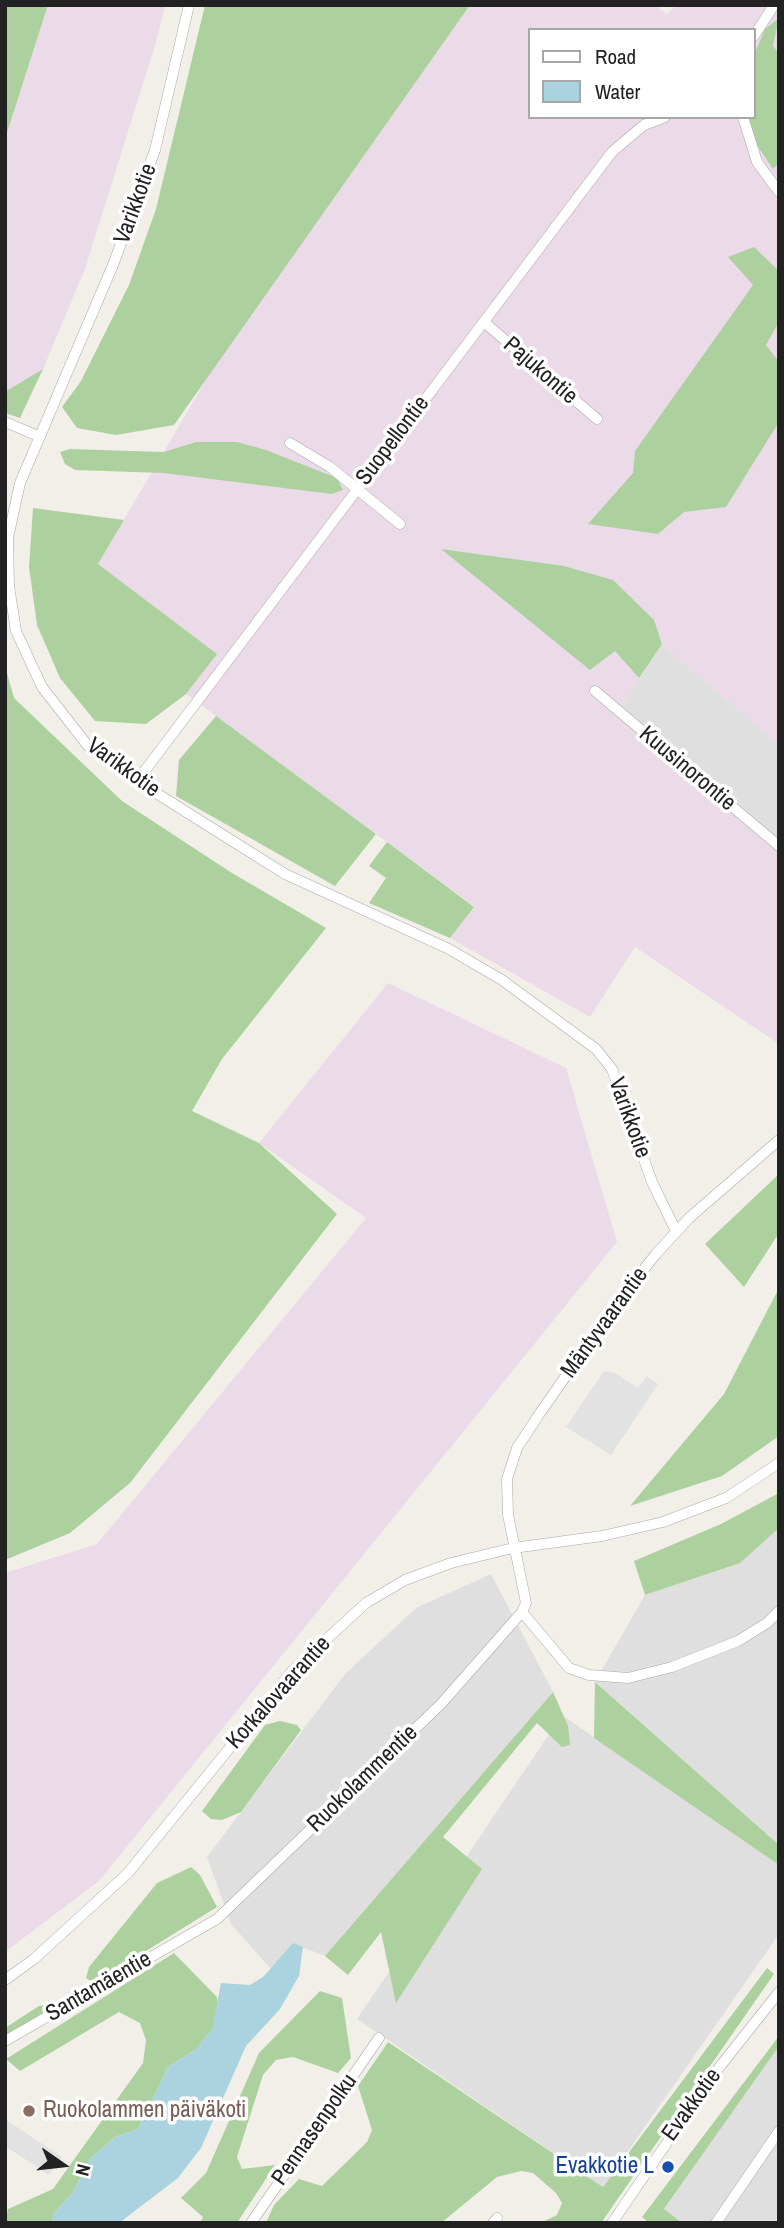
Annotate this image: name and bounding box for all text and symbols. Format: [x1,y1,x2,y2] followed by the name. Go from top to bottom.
[528,28,756,119] legend
[595,42,636,71] text: Road
[595,77,640,106] text: Water
[109,160,163,248] street label: Varikkotie
[497,331,583,411] street label: Pajukontie
[350,391,436,491] street label: Suopellontie
[633,721,741,817] street label: Kuusinorontie
[81,732,165,804] street label: Varikkotie
[602,1074,656,1162] street label: Varikkotie
[556,1262,654,1384] street label: Mäntyvaarantie
[221,1631,337,1755] street label: Korkalovaarantie
[302,1720,424,1838] street label: Ruokolammentie
[41,1946,157,2028] street label: Santamäentie
[656,2063,728,2147] street label: Evakkotie
[266,2069,364,2191] street label: Pennasenpolku
[43,2097,246,2125] place label: Ruokolammen päiväkoti
[21,2103,37,2119] marker: Ruokolammen päiväkoti
[28,2130,98,2200] north arrow
[555,2153,654,2181] place label: Evakkotie L
[660,2159,676,2175] marker: Evakkotie L
[69,2161,97,2179] text: N

